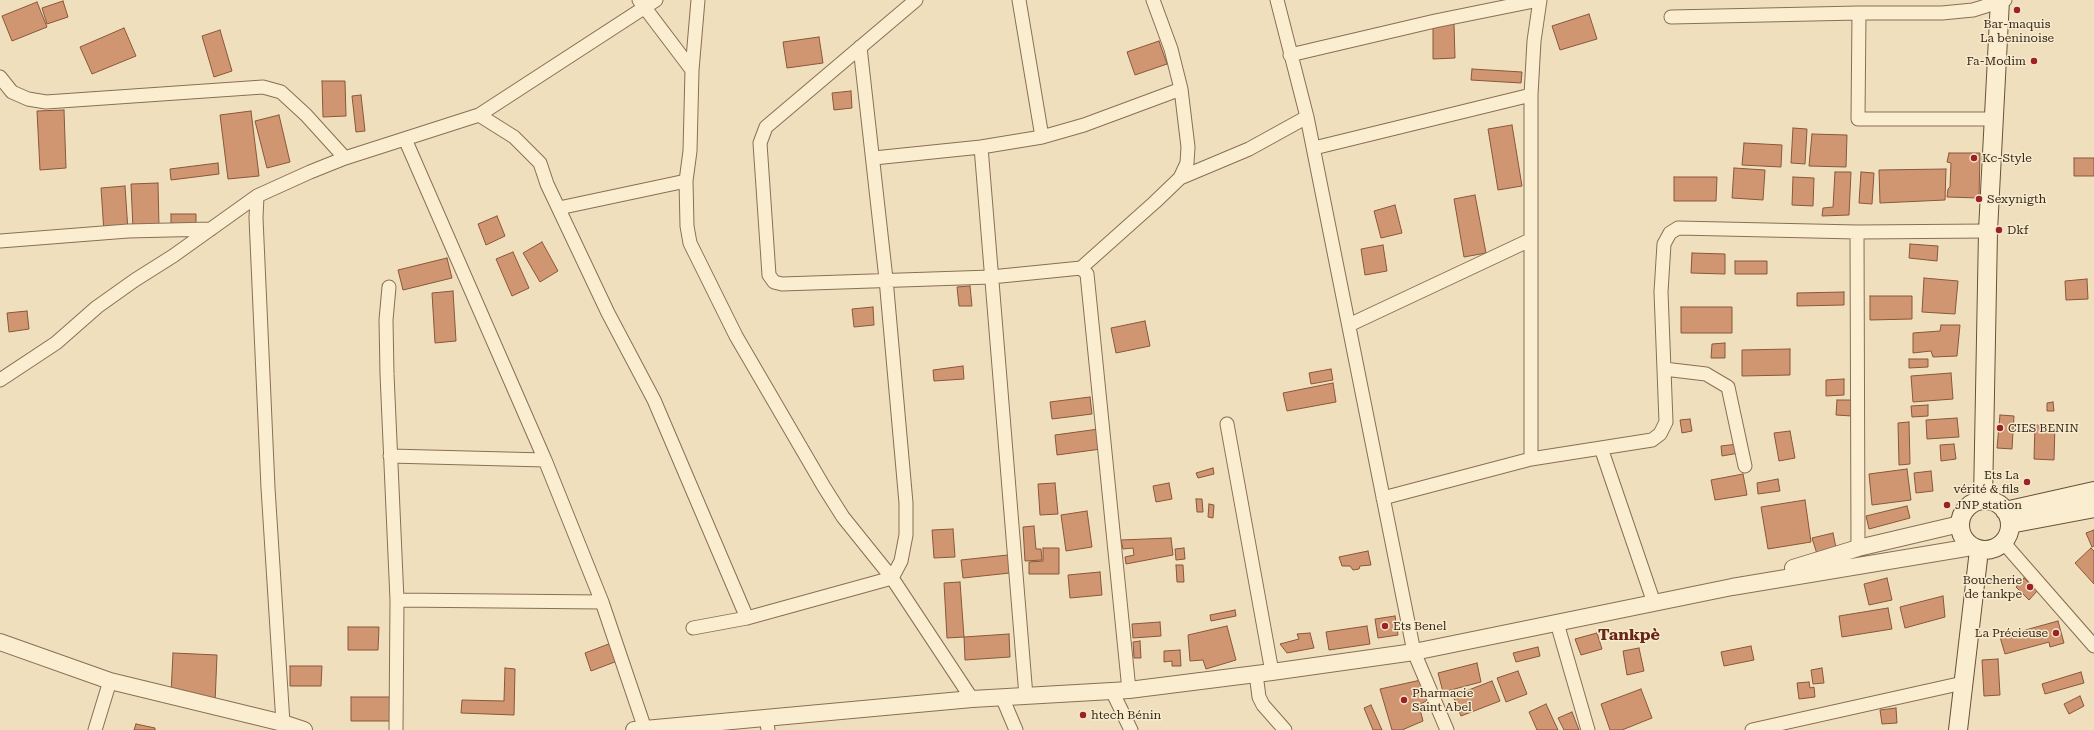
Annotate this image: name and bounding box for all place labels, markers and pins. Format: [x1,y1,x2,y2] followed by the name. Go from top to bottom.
[2012,5,2022,15] marker: Bar-maquis La beninoise
[1980,17,2054,45] place label: Bar-maquis La beninoise
[1966,54,2026,68] place label: Fa-Modim
[2029,56,2039,66] marker: Fa-Modim
[1982,151,2032,165] place label: Kc-Style
[1969,153,1979,163] marker: Kc-Style
[1987,192,2046,206] place label: Sexynigth
[1974,194,1984,204] marker: Sexynigth
[2007,223,2028,237] place label: Dkf
[1994,225,2004,235] marker: Dkf
[2008,421,2079,435] place label: CIES BENIN
[1995,423,2005,433] marker: CIES BENIN
[1954,468,2019,496] place label: Ets La vérité & fils
[2022,477,2032,487] marker: Ets La vérité & fils
[1955,498,2022,512] place label: JNP station
[1942,500,1952,510] marker: JNP station
[1963,573,2022,601] place label: Boucherie de tankpe
[2025,582,2035,592] marker: Boucherie de tankpe
[1393,619,1446,633] place label: Ets Benel
[1380,621,1390,631] marker: Ets Benel
[1975,626,2048,640] place label: La Précieuse
[2051,628,2061,638] marker: La Précieuse
[1412,686,1473,714] place label: Pharmacie Saint Abel
[1399,695,1409,705] marker: Pharmacie Saint Abel
[1091,708,1161,722] place label: htech Bénin
[1078,710,1088,720] marker: htech Bénin

